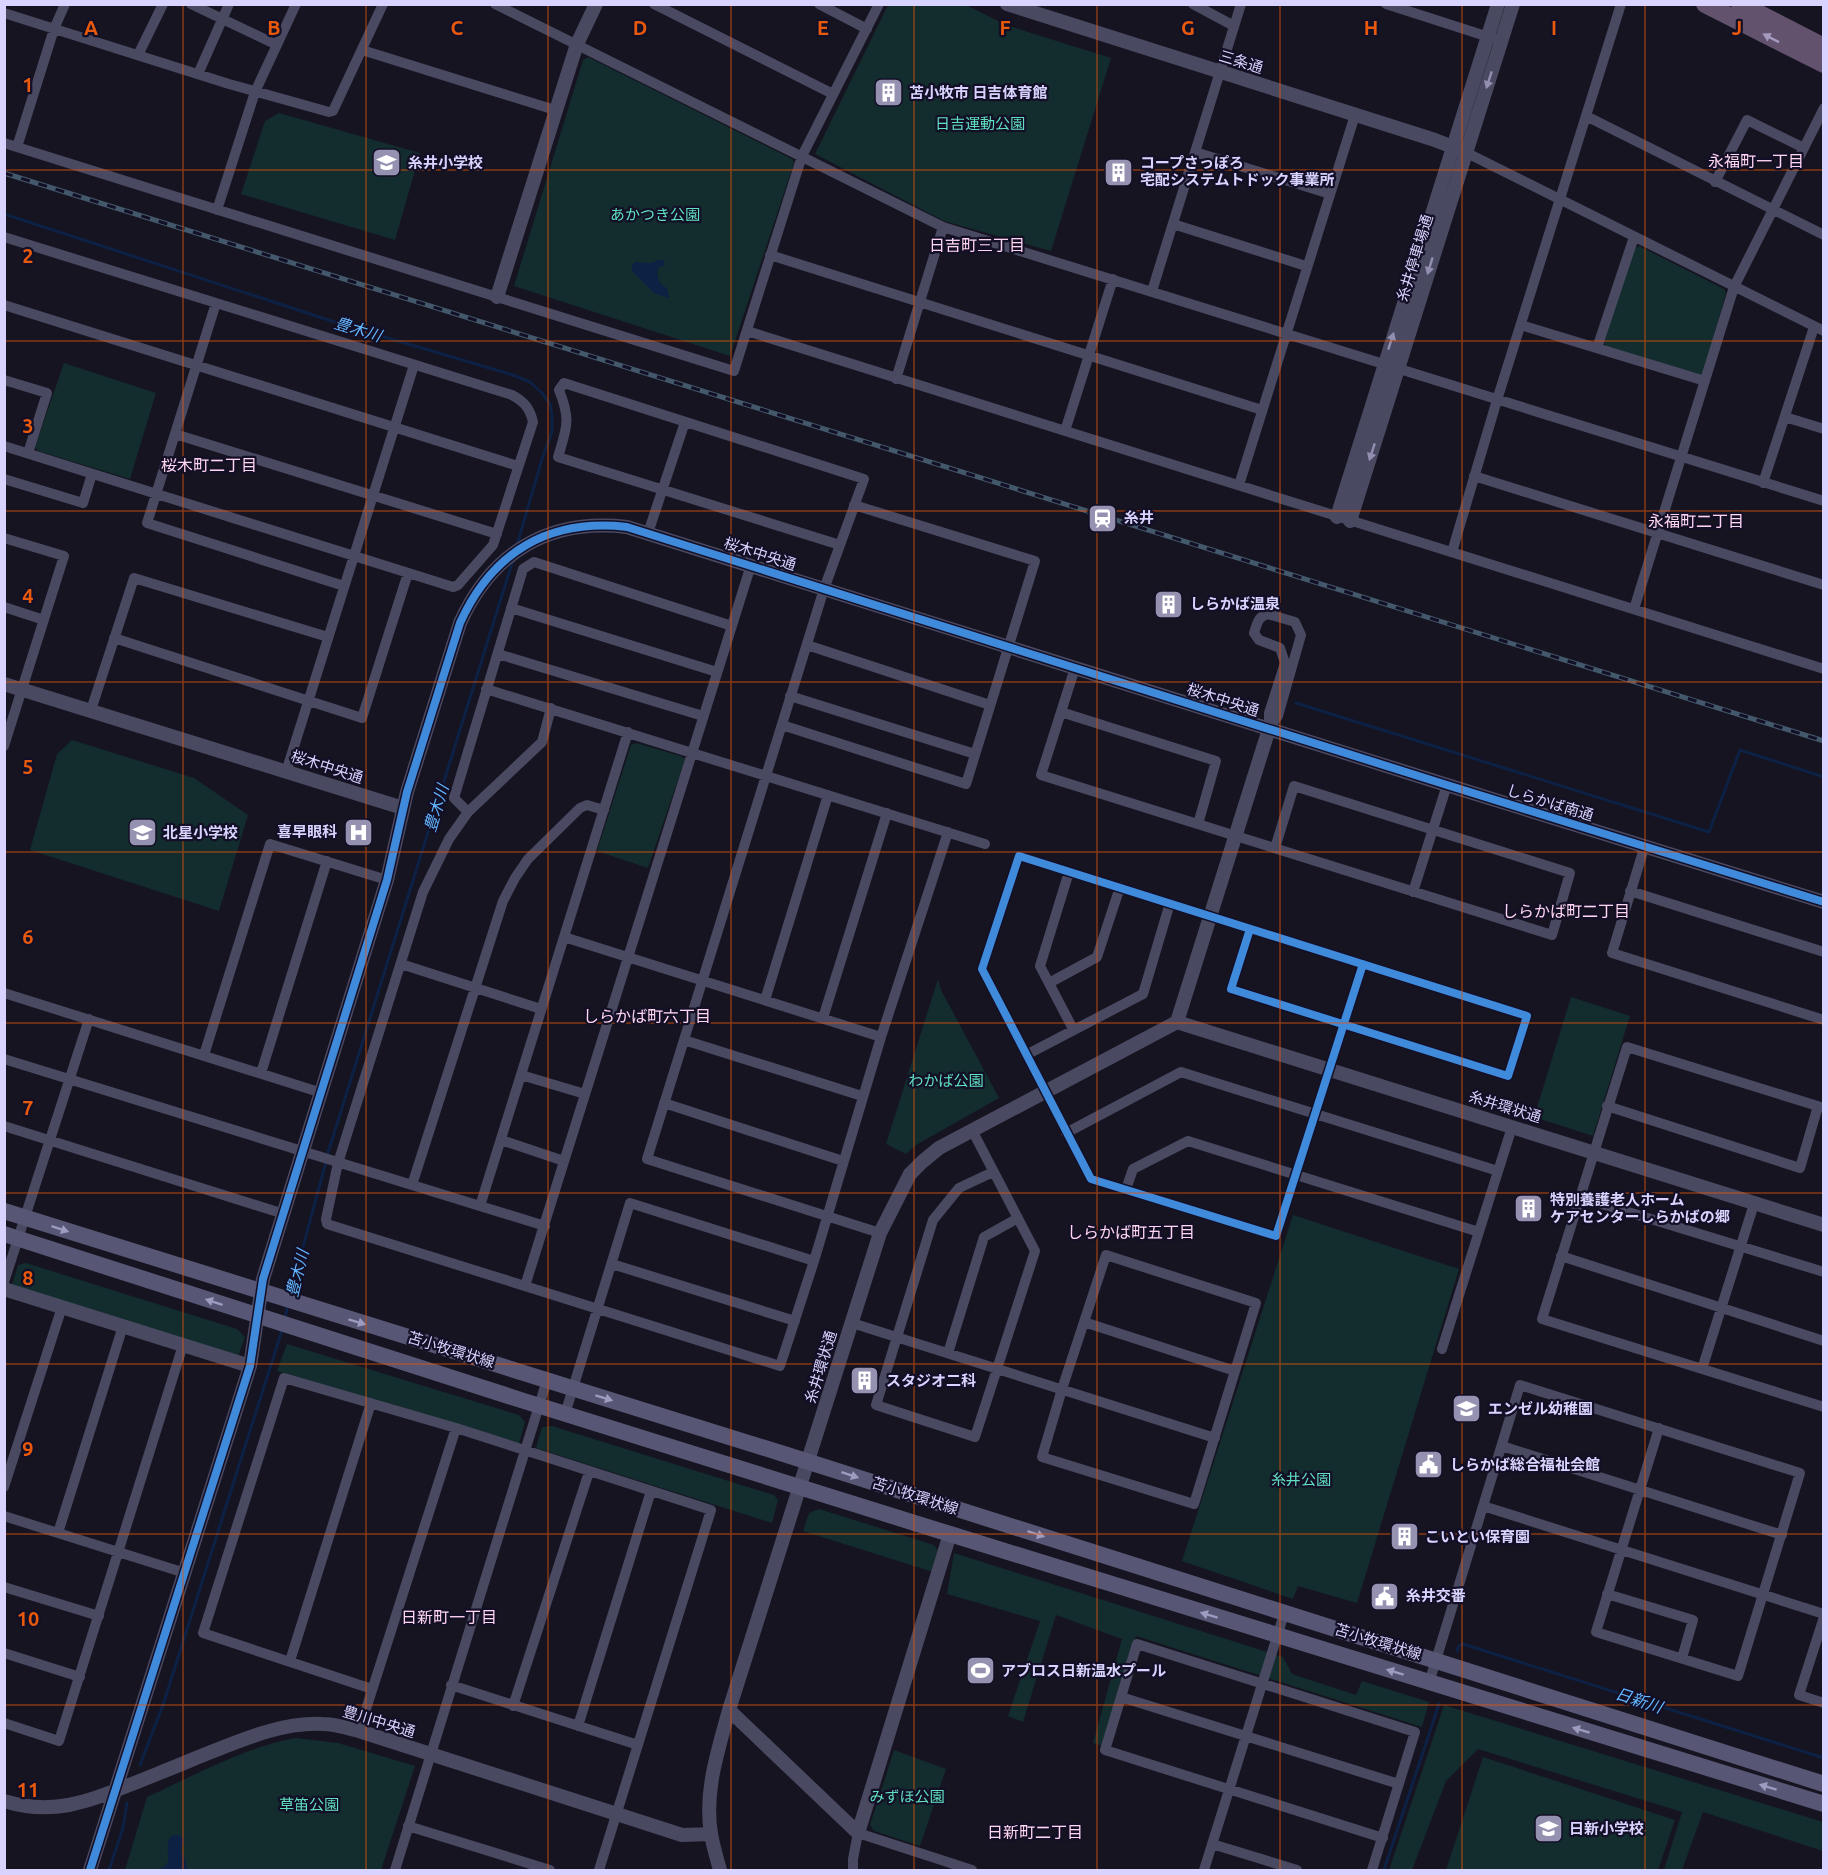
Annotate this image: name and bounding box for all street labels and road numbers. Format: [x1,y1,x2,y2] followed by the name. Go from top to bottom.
[1217,47,1265,76] street label: 三条通
[1393,212,1436,303] street label: 糸井停車場通
[722,534,798,573] street label: 桜木中央通
[1185,680,1261,719] street label: 桜木中央通
[289,747,365,786] street label: 桜木中央通
[1505,781,1596,824] street label: しらかば南通
[1467,1087,1544,1126] street label: 糸井環状通
[406,1328,497,1371] street label: 苫小牧環状線
[801,1328,840,1405] street label: 糸井環状通
[870,1474,961,1518] street label: 苫小牧環状線
[1333,1620,1424,1663] street label: 苫小牧環状線
[341,1702,418,1741] street label: 豊川中央通

